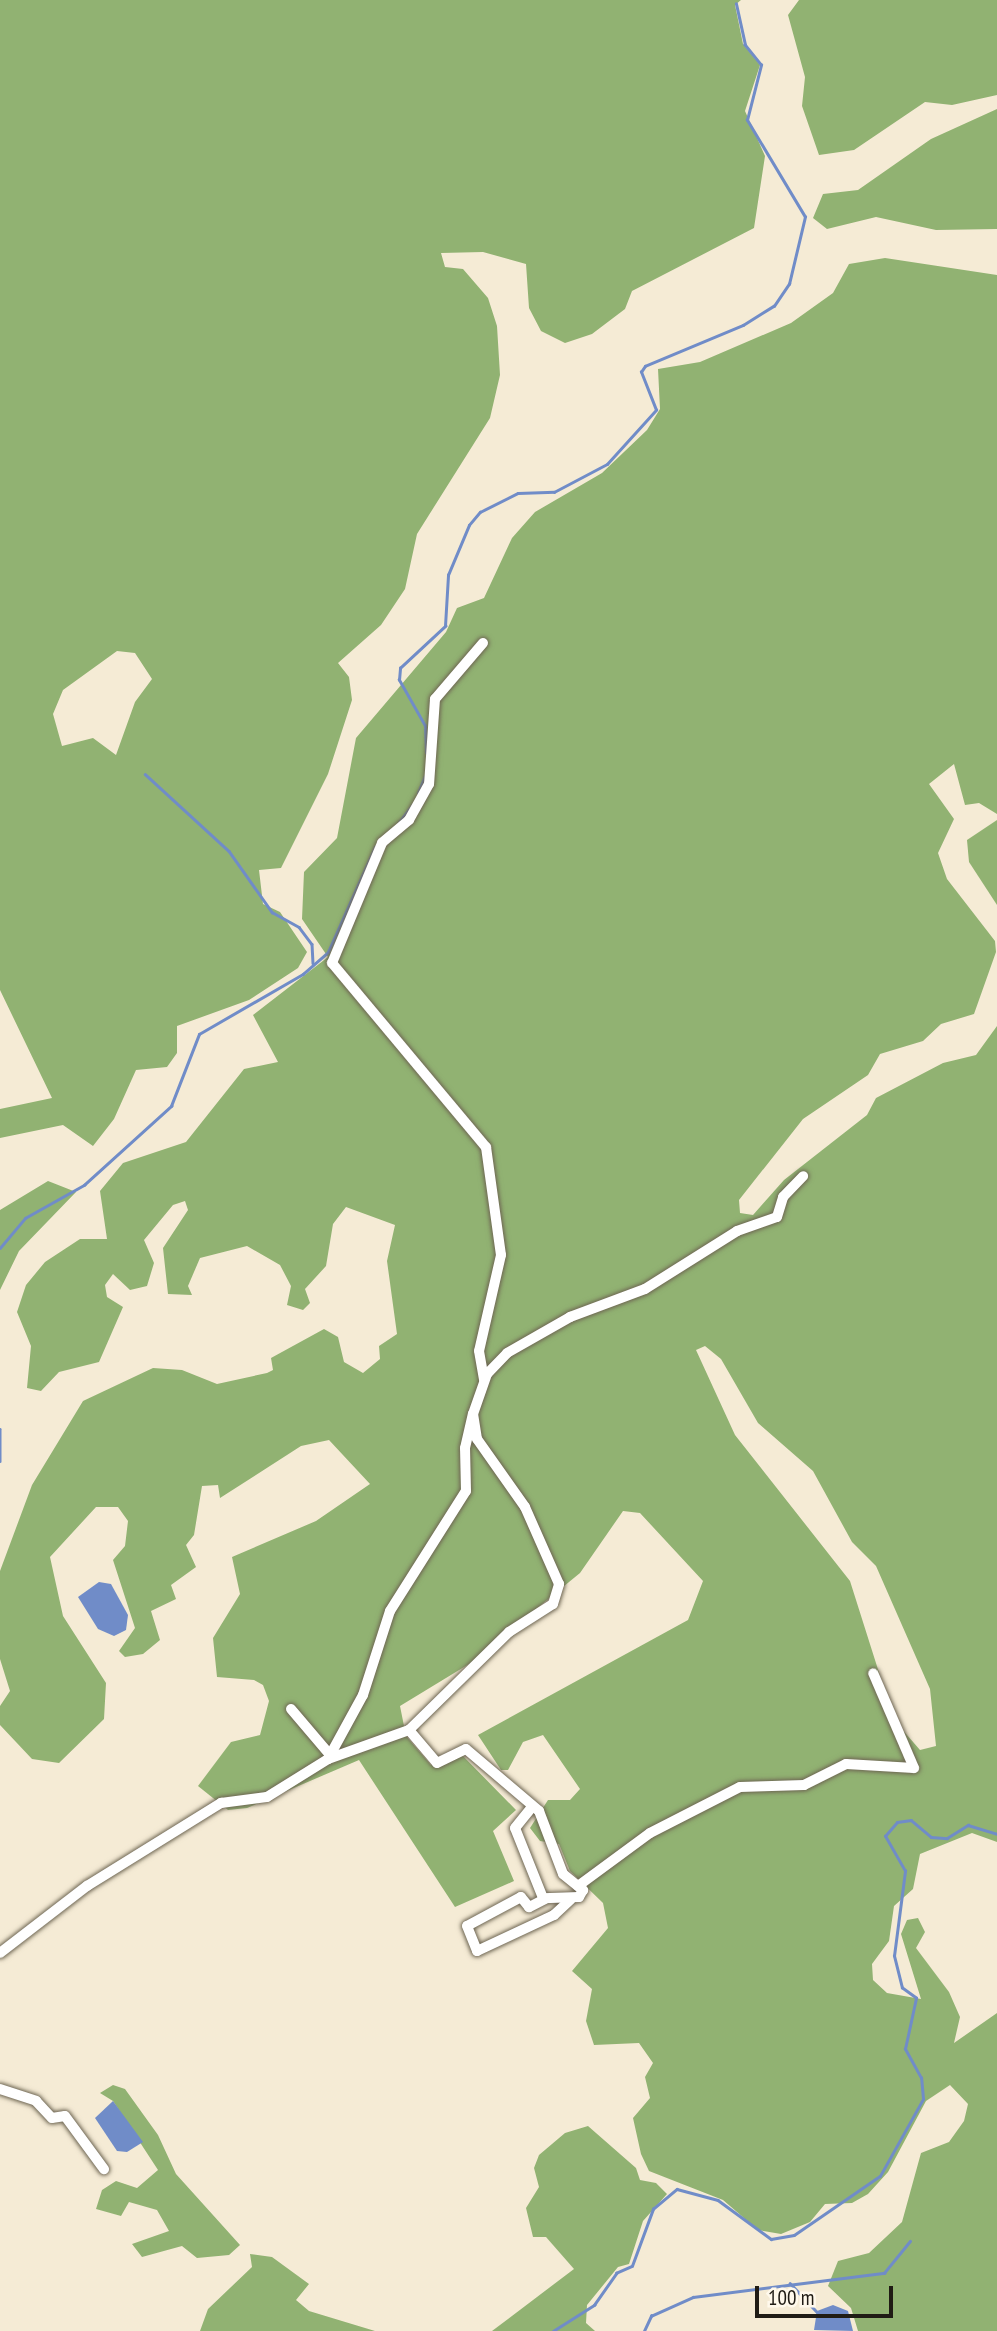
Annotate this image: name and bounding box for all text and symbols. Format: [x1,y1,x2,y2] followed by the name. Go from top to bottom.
[759,2272,897,2316] scale bar
[768,2284,814,2311] text: 100 m

